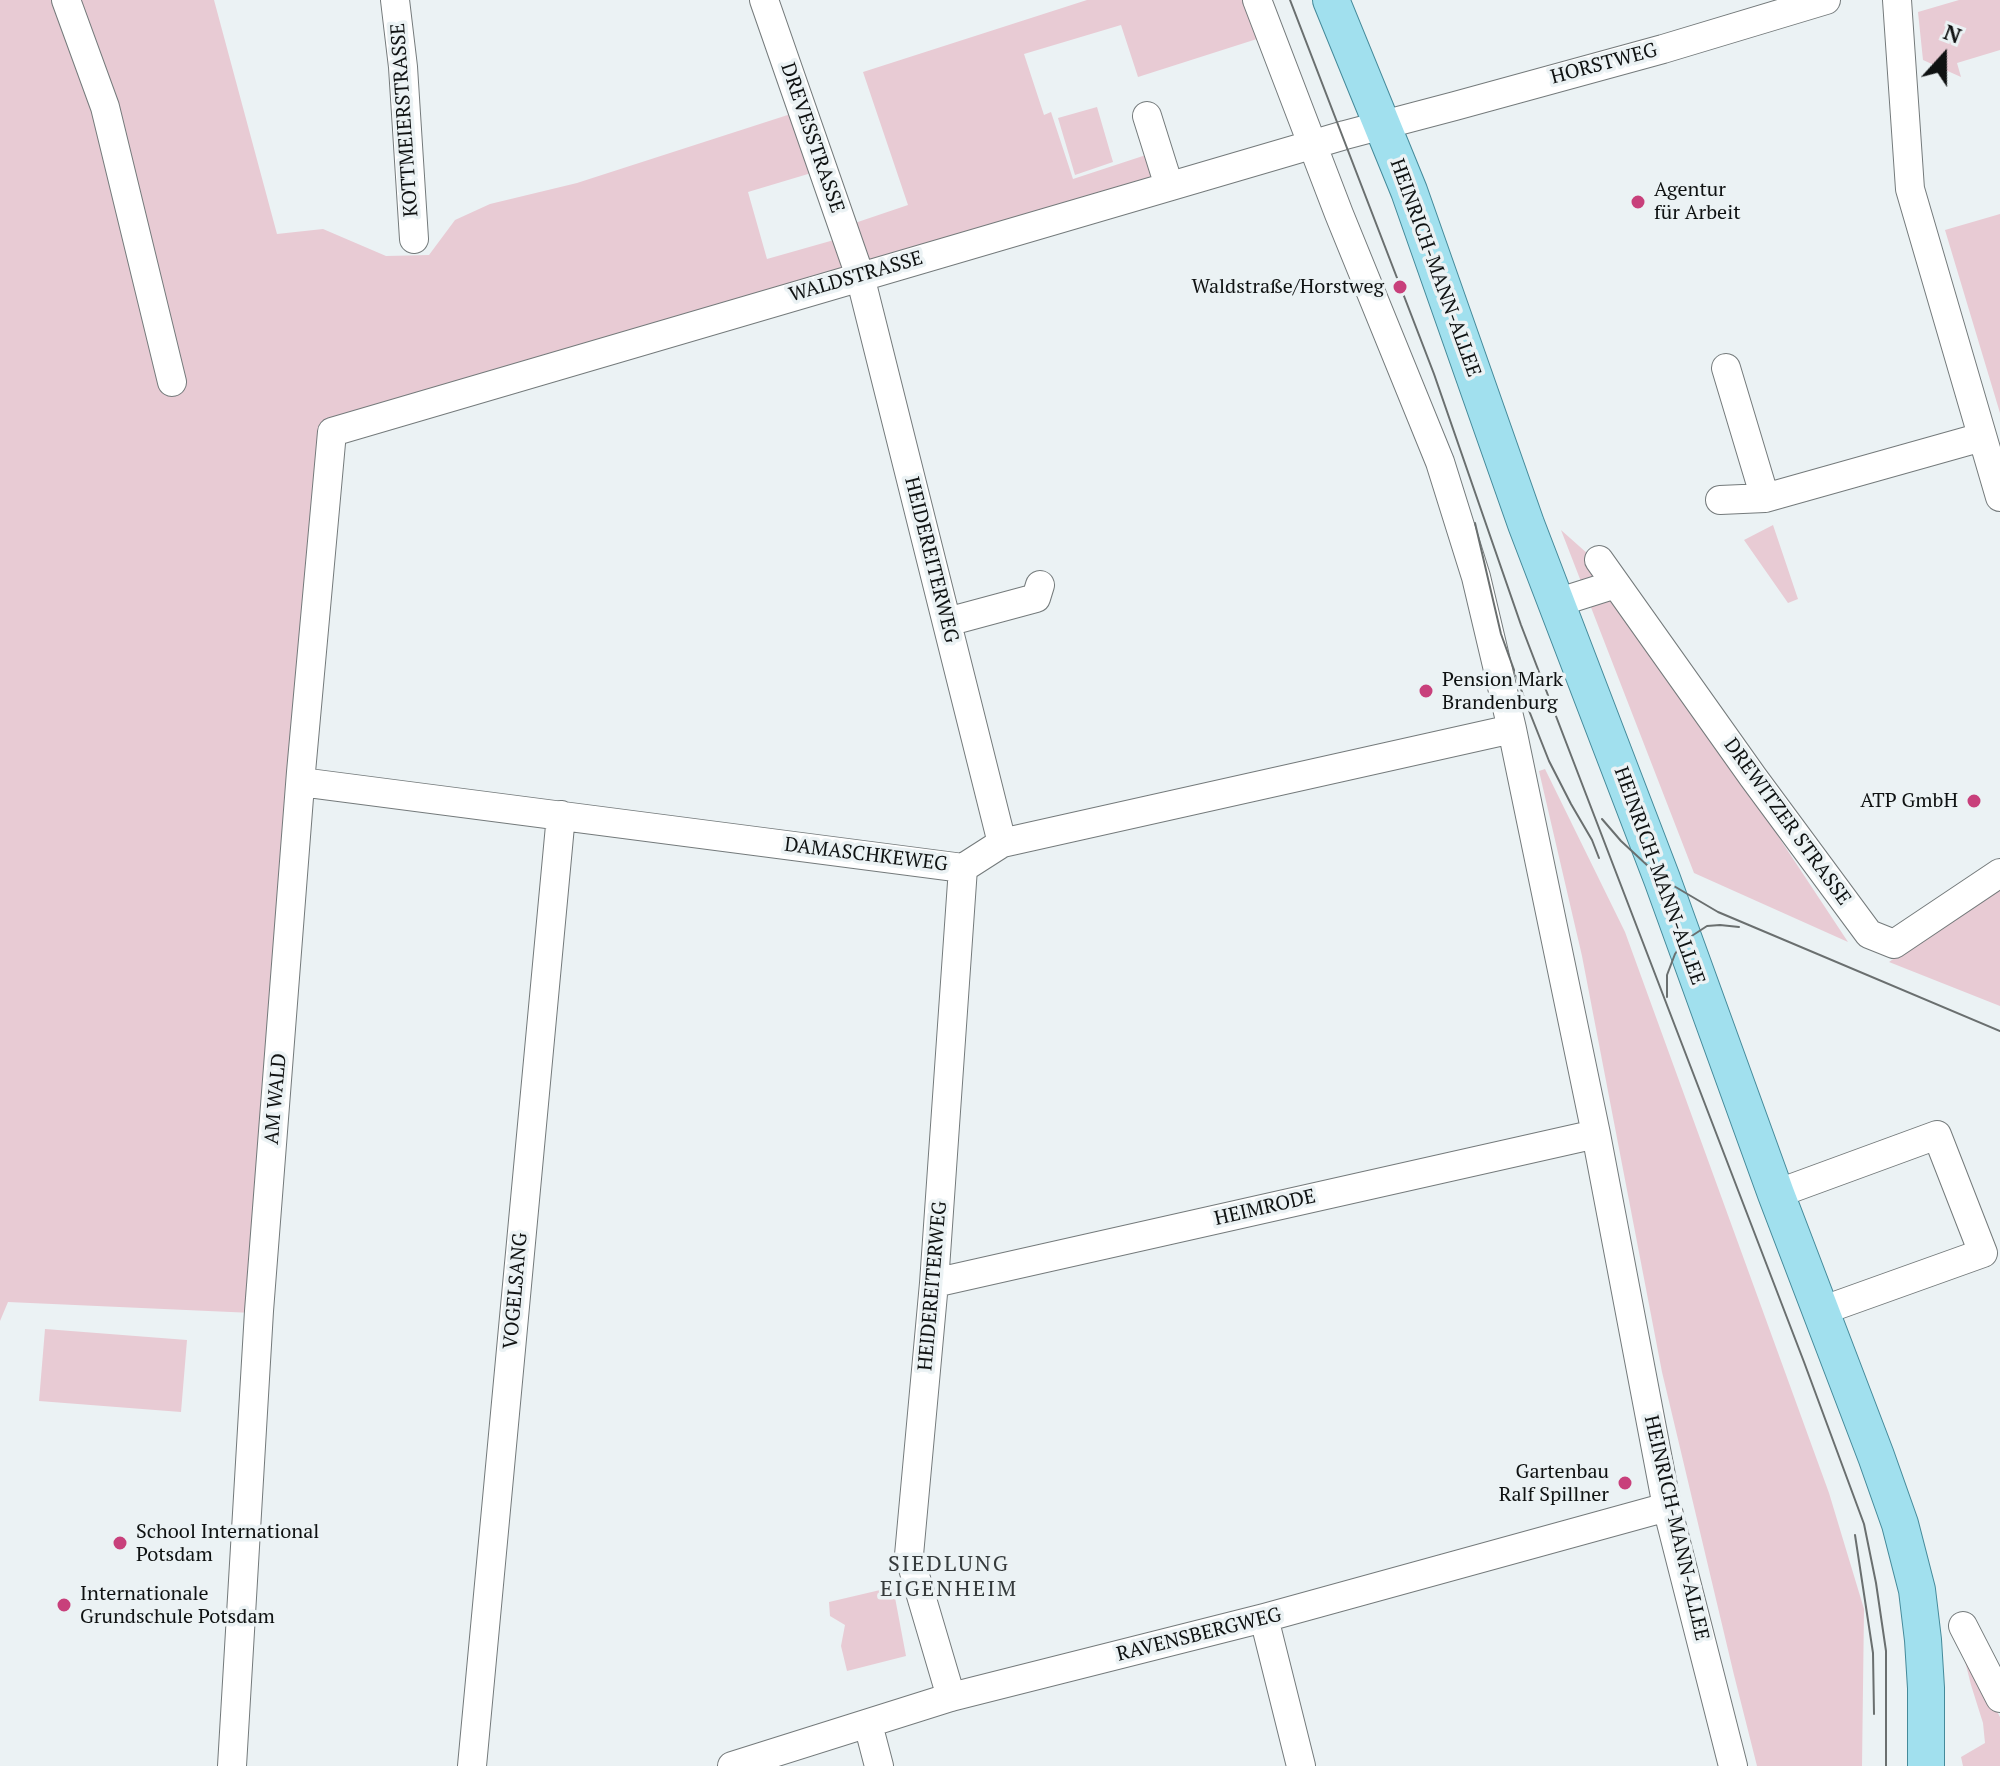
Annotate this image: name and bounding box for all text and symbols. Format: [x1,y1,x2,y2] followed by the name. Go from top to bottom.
[1904,16,1984,96] north arrow
[1940,17,1966,50] text: N
[386,22,424,218] street label: KOTTMEIERSTRASSE
[1548,38,1660,90] street label: HORSTWEG
[775,60,849,216] street label: DREVESSTRASSE
[1384,156,1486,380] street label: HEINRICH-MANN-ALLEE
[1654,178,1741,225] place label: Agentur für Arbeit
[1629,193,1647,211] marker: Agentur für Arbeit
[786,246,926,308] street label: WALDSTRASSE
[1192,275,1384,299] place label: Waldstraße/Horstweg
[1391,278,1409,296] marker: Waldstraße/Horstweg
[899,475,963,645] street label: HEIDEREITERWEG
[1442,668,1563,715] place label: Pension Mark Brandenburg
[1417,682,1435,700] marker: Pension Mark Brandenburg
[1718,734,1856,910] street label: DREWITZER STRASSE
[1608,764,1710,988] street label: HEINRICH-MANN-ALLEE
[1860,789,1958,813] place label: ATP GmbH
[1965,792,1983,810] marker: ATP GmbH
[783,833,949,877] street label: DAMASCHKEWEG
[260,1052,292,1146] street label: AM WALD
[1212,1185,1318,1231] street label: HEIMRODE
[914,1200,952,1372] street label: HEIDEREITERWEG
[499,1232,533,1350] street label: VOGELSANG
[1638,1413,1714,1643] street label: HEINRICH-MANN-ALLEE
[1499,1460,1609,1507] place label: Gartenbau Ralf Spillner
[1616,1474,1634,1492] marker: Gartenbau Ralf Spillner
[136,1520,319,1567] place label: School International Potsdam
[111,1534,129,1552] marker: School International Potsdam
[880,1552,1018,1604] district label: SIEDLUNG EIGENHEIM
[80,1582,275,1629] place label: Internationale Grundschule Potsdam
[55,1596,73,1614] marker: Internationale Grundschule Potsdam
[1114,1603,1284,1667] street label: RAVENSBERGWEG

